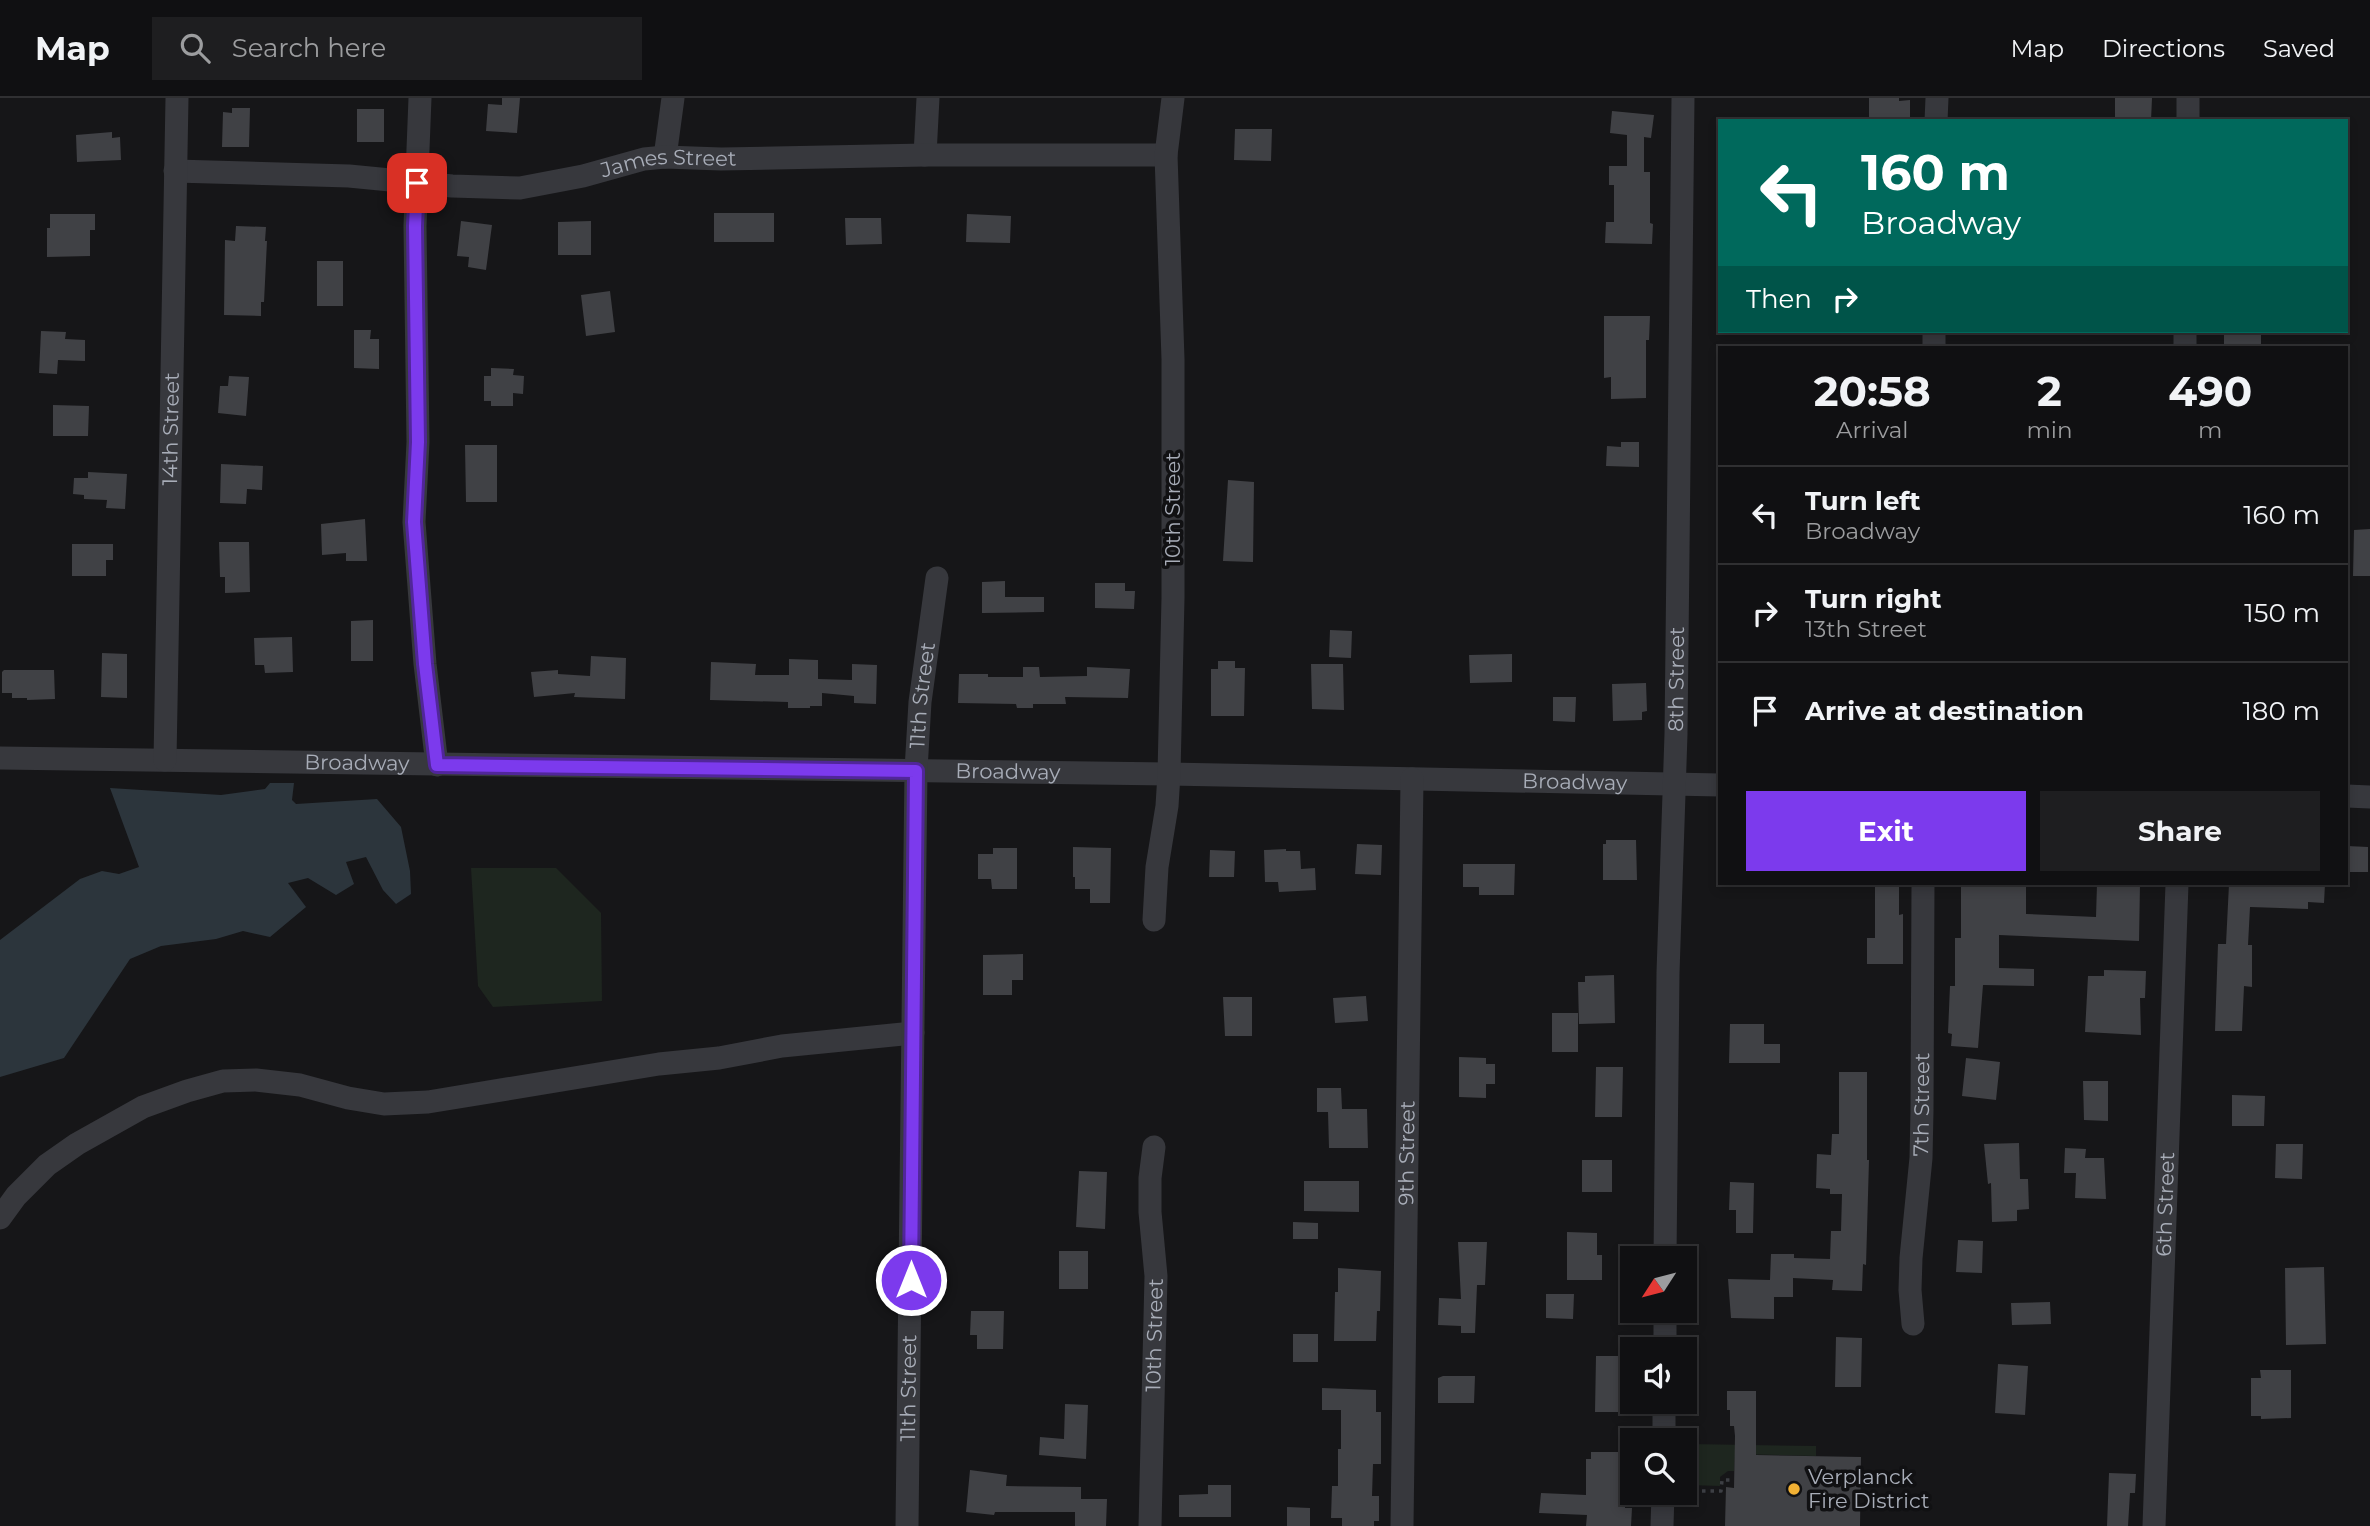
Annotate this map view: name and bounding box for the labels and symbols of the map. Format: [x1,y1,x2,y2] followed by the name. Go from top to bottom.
[597,144,737,183] street label: James Street
[387,153,447,213] pin
[157,372,184,486] street label: 14th Street
[1160,452,1185,566] street label: 10th Street
[1663,626,1689,732] street label: 8th Street
[904,640,940,749] street label: 11th Street
[304,749,410,776] street label: Broadway
[955,758,1061,785] street label: Broadway
[1522,768,1628,795] street label: Broadway
[1908,1053,1934,1157] street label: 7th Street
[1393,1100,1420,1206] street label: 9th Street
[2151,1151,2179,1257] street label: 6th Street
[874,1243,948,1317] position arrow
[1620,1246,1698,1323] north arrow
[1140,1278,1168,1392] street label: 10th Street
[895,1334,921,1442] street label: 11th Street
[1808,1464,1929,1513] place label: Verplanck Fire District
[1786,1481,1802,1497] marker: Verplanck Fire District

